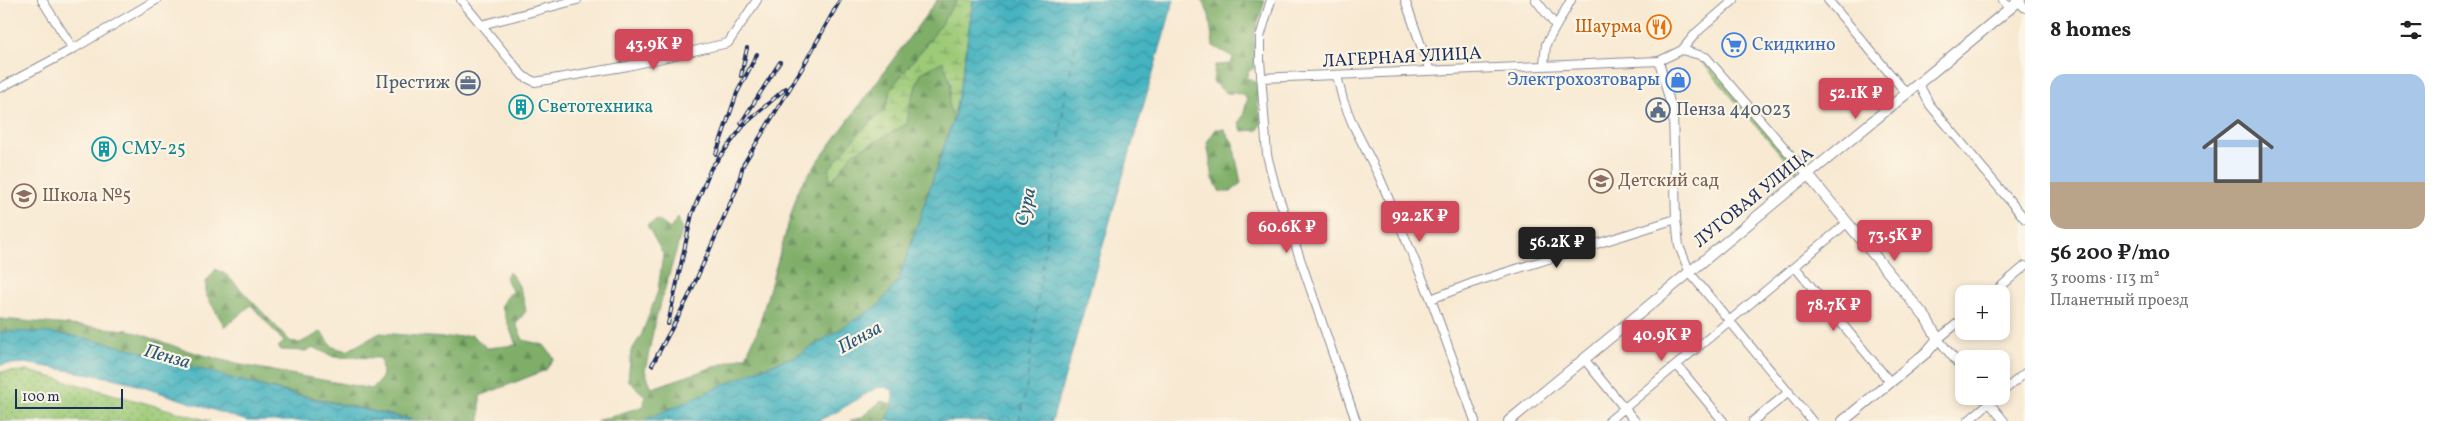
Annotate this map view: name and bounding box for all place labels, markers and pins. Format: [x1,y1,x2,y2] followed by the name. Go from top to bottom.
[1646,14,1672,40] restaurant icon: Шаурма
[1575,15,1642,40] place label: Шаурма
[608,28,700,71] pin: 43.9K ₽
[1721,32,1747,58] supermarket icon: Скидкино
[1752,33,1836,58] place label: Скидкино
[1665,67,1691,93] shop icon: Электрохозтовары
[1507,68,1660,93] place label: Электрохозтовары
[455,70,481,96] office icon: Престиж
[375,71,450,96] place label: Престиж
[1810,78,1902,120] pin: 52.1K ₽
[508,94,534,120] building icon: Светотехника
[538,95,653,120] place label: Светотехника
[1645,97,1671,123] public building icon: Пенза 440023
[1676,98,1791,123] place label: Пенза 440023
[91,136,117,162] building icon: СМУ-25
[122,137,186,162] place label: СМУ-25
[1588,168,1614,194] school or university icon: Детский сад
[1618,169,1719,194] place label: Детский сад
[11,183,37,209] school or university icon: Школа №5
[42,184,131,209] place label: Школа №5
[1374,200,1466,243] pin: 92.2K ₽
[1241,212,1333,254] pin: 60.6K ₽
[1849,220,1941,262] pin: 73.5K ₽
[1511,226,1603,269] pin: 56.2K ₽
[1788,290,1880,332] pin: 78.7K ₽
[1616,320,1708,362] pin: 40.9K ₽

